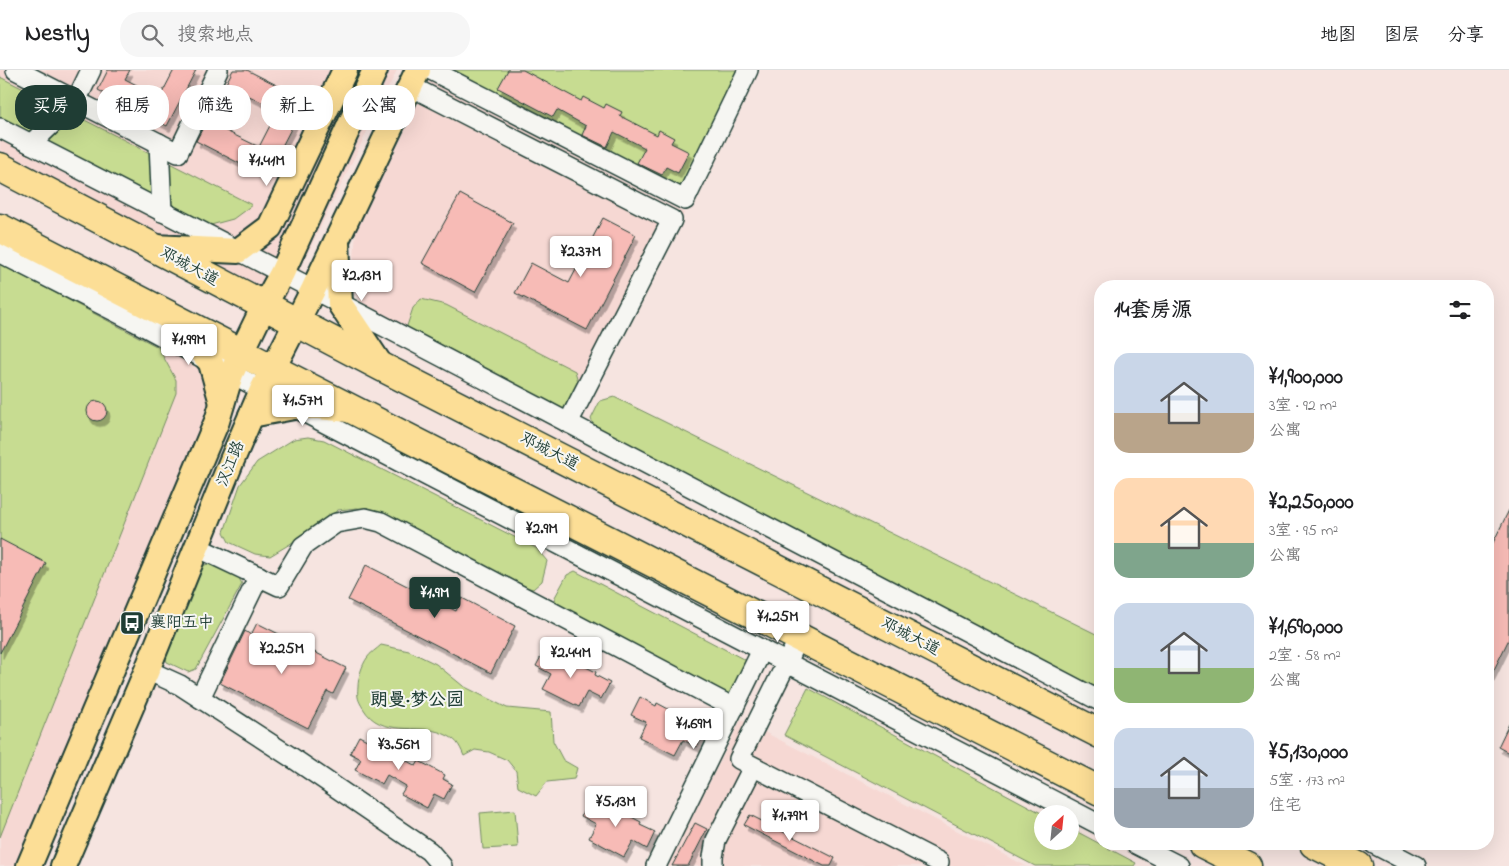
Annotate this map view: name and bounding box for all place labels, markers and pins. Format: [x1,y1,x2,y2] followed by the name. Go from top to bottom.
[226,144,308,187] pin: ¥1.41M
[540,236,622,278] pin: ¥2.37M
[321,260,403,302] pin: ¥2.13M
[148,324,230,366] pin: ¥1.99M
[262,384,344,427] pin: ¥1.57M
[507,512,577,555] pin: ¥2.9M
[400,576,470,619] pin: ¥1.9M
[737,600,819,643] pin: ¥1.25M
[119,610,145,636] bus stop icon: 襄阳五中
[150,611,214,635] place label: 襄阳五中
[241,632,323,675] pin: ¥2.25M
[530,636,612,679] pin: ¥2.44M
[653,708,735,750] pin: ¥1.69M
[358,728,440,771] pin: ¥3.56M
[575,786,657,828] pin: ¥5.13M
[749,800,831,842] pin: ¥1.79M

